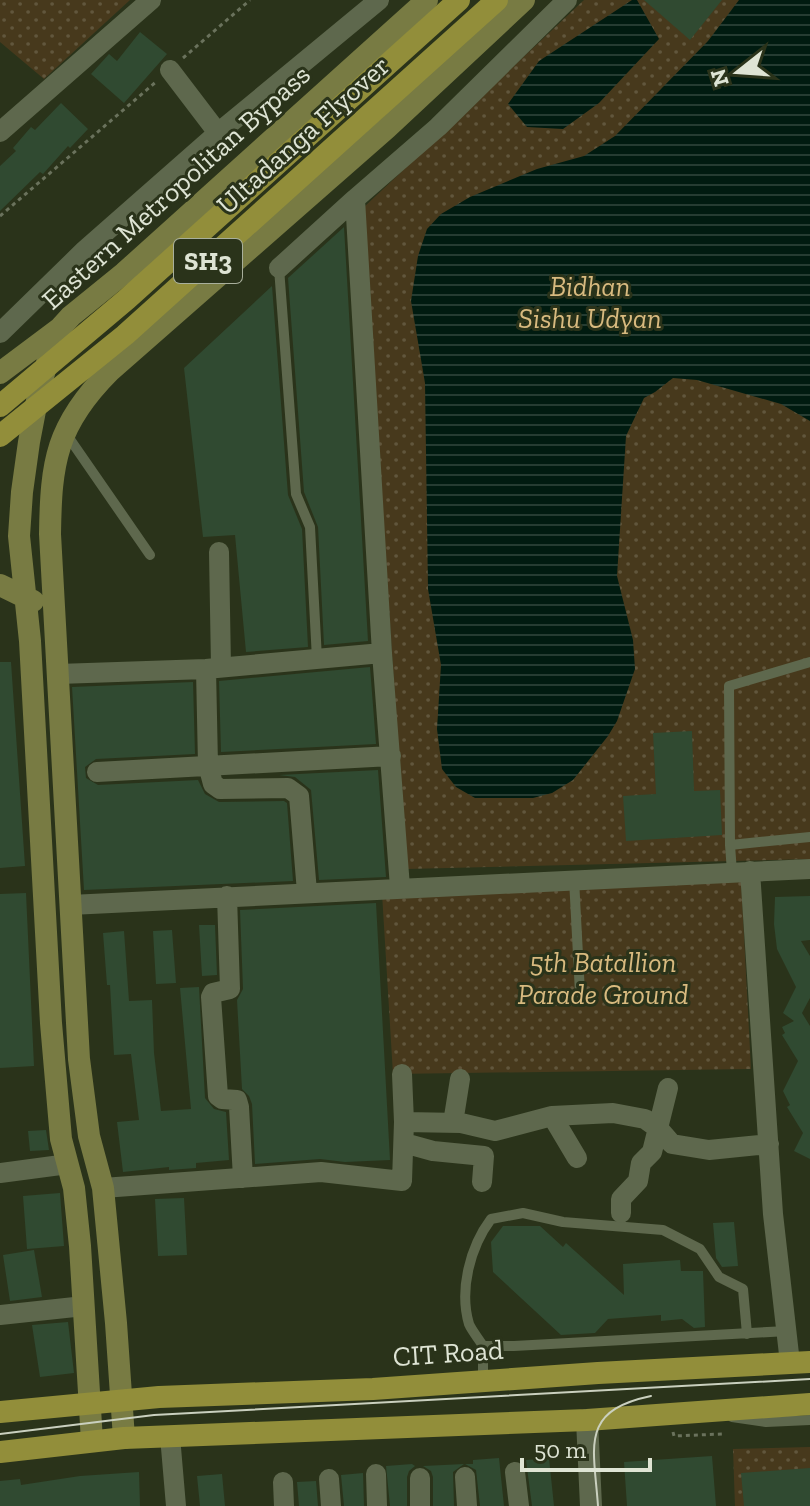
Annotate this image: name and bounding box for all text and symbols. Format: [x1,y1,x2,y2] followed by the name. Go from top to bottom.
[698,32,778,112] north arrow
[210,49,396,221] street label: Ultadanga Flyover
[35,58,317,316] street label: Eastern Metropolitan Bypass
[704,65,735,90] text: N
[174,239,242,283] road number: SH3
[518,270,662,335] park label: Bidhan Sishu Udyan
[517,946,689,1011] park label: 5th Batallion Parade Ground
[392,1333,504,1373] street label: CIT Road
[522,1422,650,1472] scale bar
[534,1435,587,1464] text: 50 m

